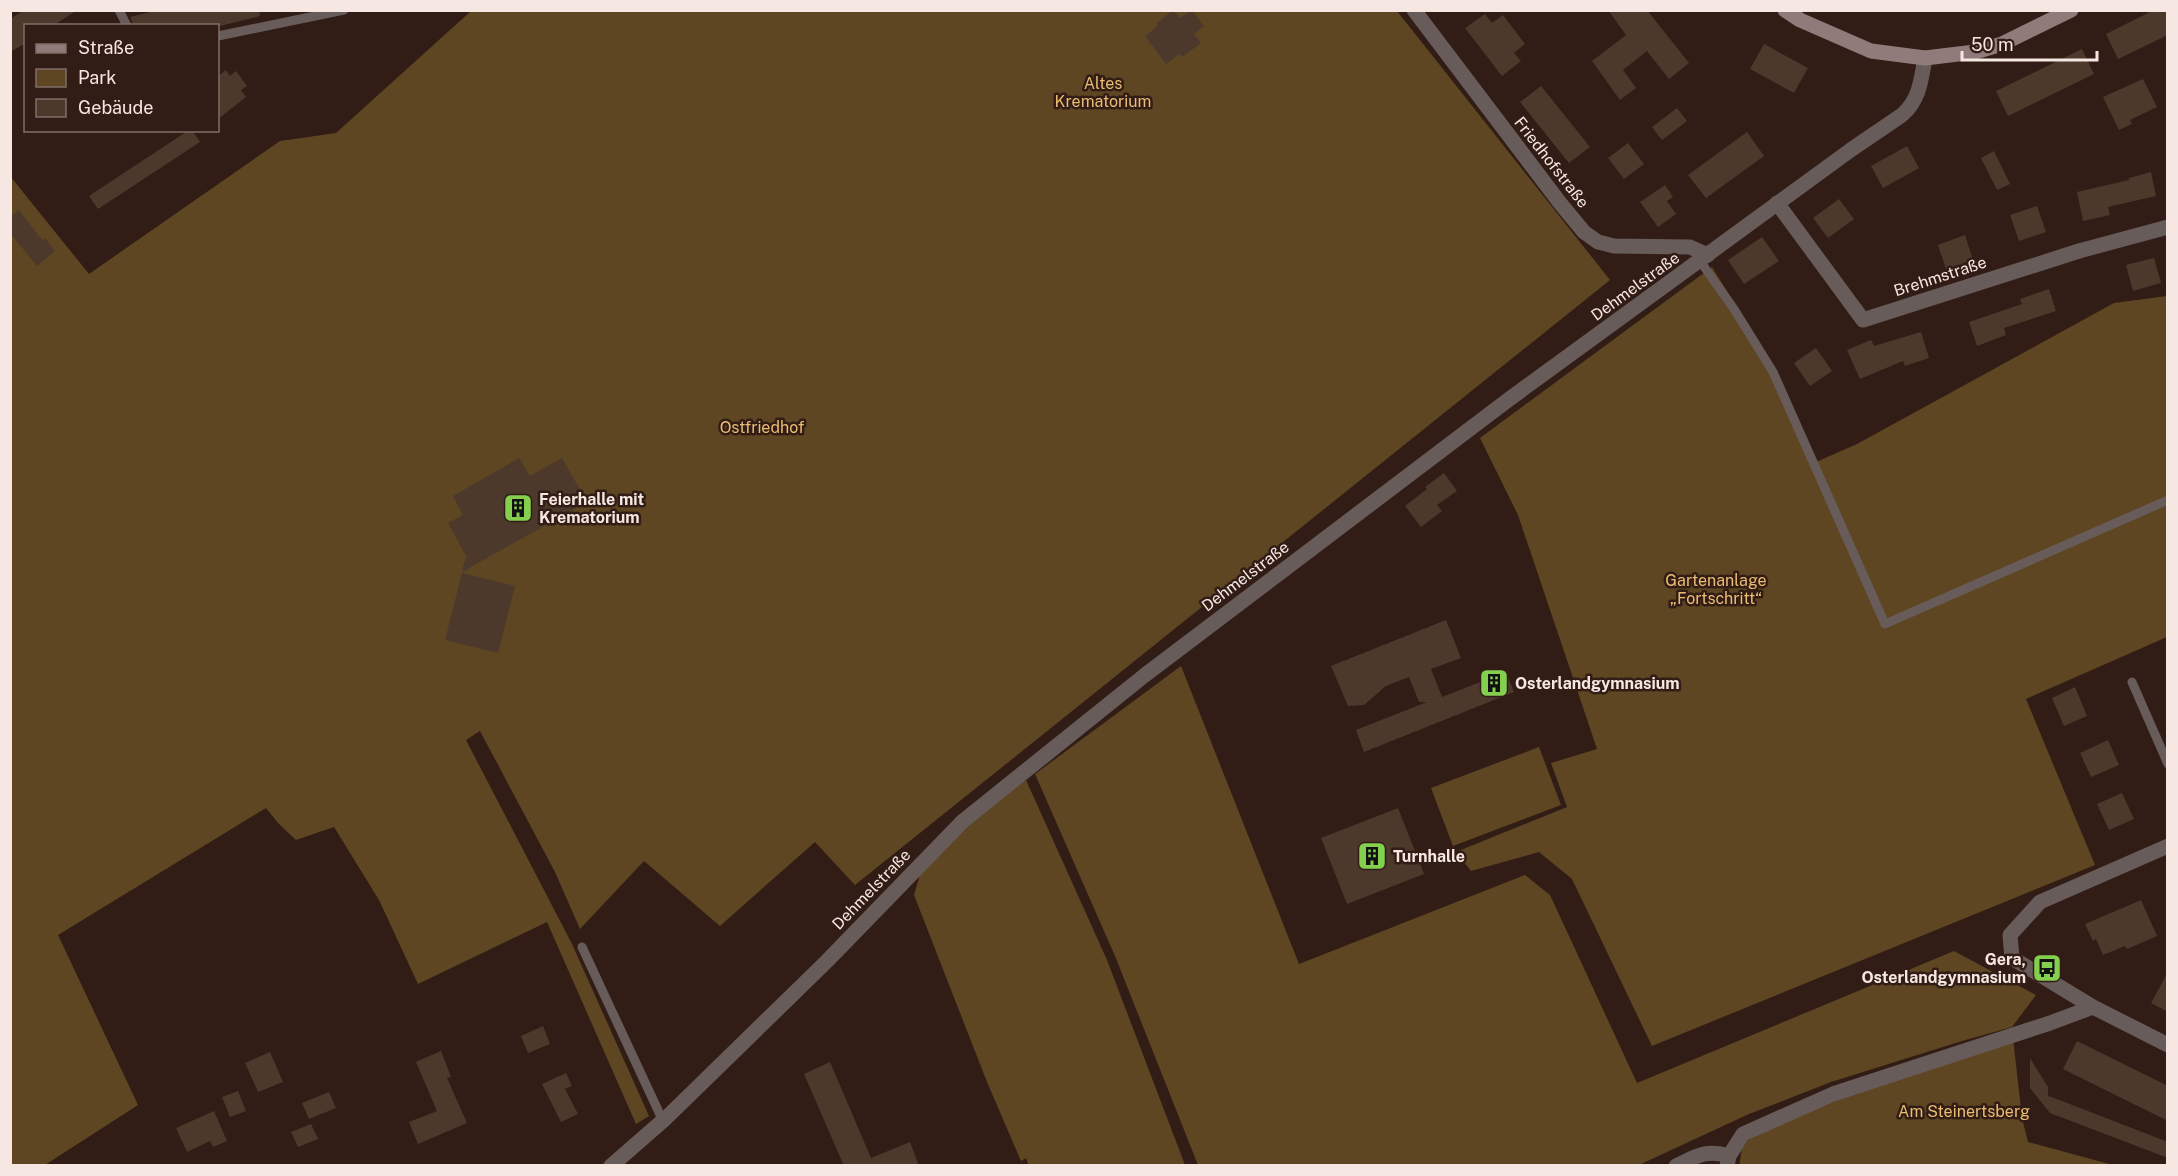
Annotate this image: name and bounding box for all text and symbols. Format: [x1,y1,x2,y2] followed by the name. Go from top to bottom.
[24,24,219,132] legend
[1962,24,2097,62] scale bar
[1971,34,2014,55] text: 50 m
[78,37,134,58] text: Straße
[78,67,116,88] text: Park
[1055,74,1151,111] park label: Altes Krematorium
[78,97,153,118] text: Gebäude
[1510,113,1593,212] street label: Friedhofstraße
[1587,248,1683,325] street label: Dehmelstraße
[1891,253,1989,300] street label: Brehmstraße
[720,418,804,437] park label: Ostfriedhof
[539,490,644,527] place label: Feierhalle mit Krematorium
[502,492,534,524] building icon: Feierhalle mit Krematorium
[1198,537,1293,615] street label: Dehmelstraße
[1665,571,1767,608] park label: Gartenanlage „Fortschritt“
[1478,667,1510,699] building icon: Osterlandgymnasium
[1515,674,1680,693] place label: Osterlandgymnasium
[1356,840,1388,872] building icon: Turnhalle
[828,845,914,933] street label: Dehmelstraße
[1393,847,1465,866] place label: Turnhalle
[1861,950,2026,987] place label: Gera, Osterlandgymnasium
[2031,952,2063,984] bus stop icon: Gera, Osterlandgymnasium
[1898,1102,2030,1121] park label: Am Steinertsberg

